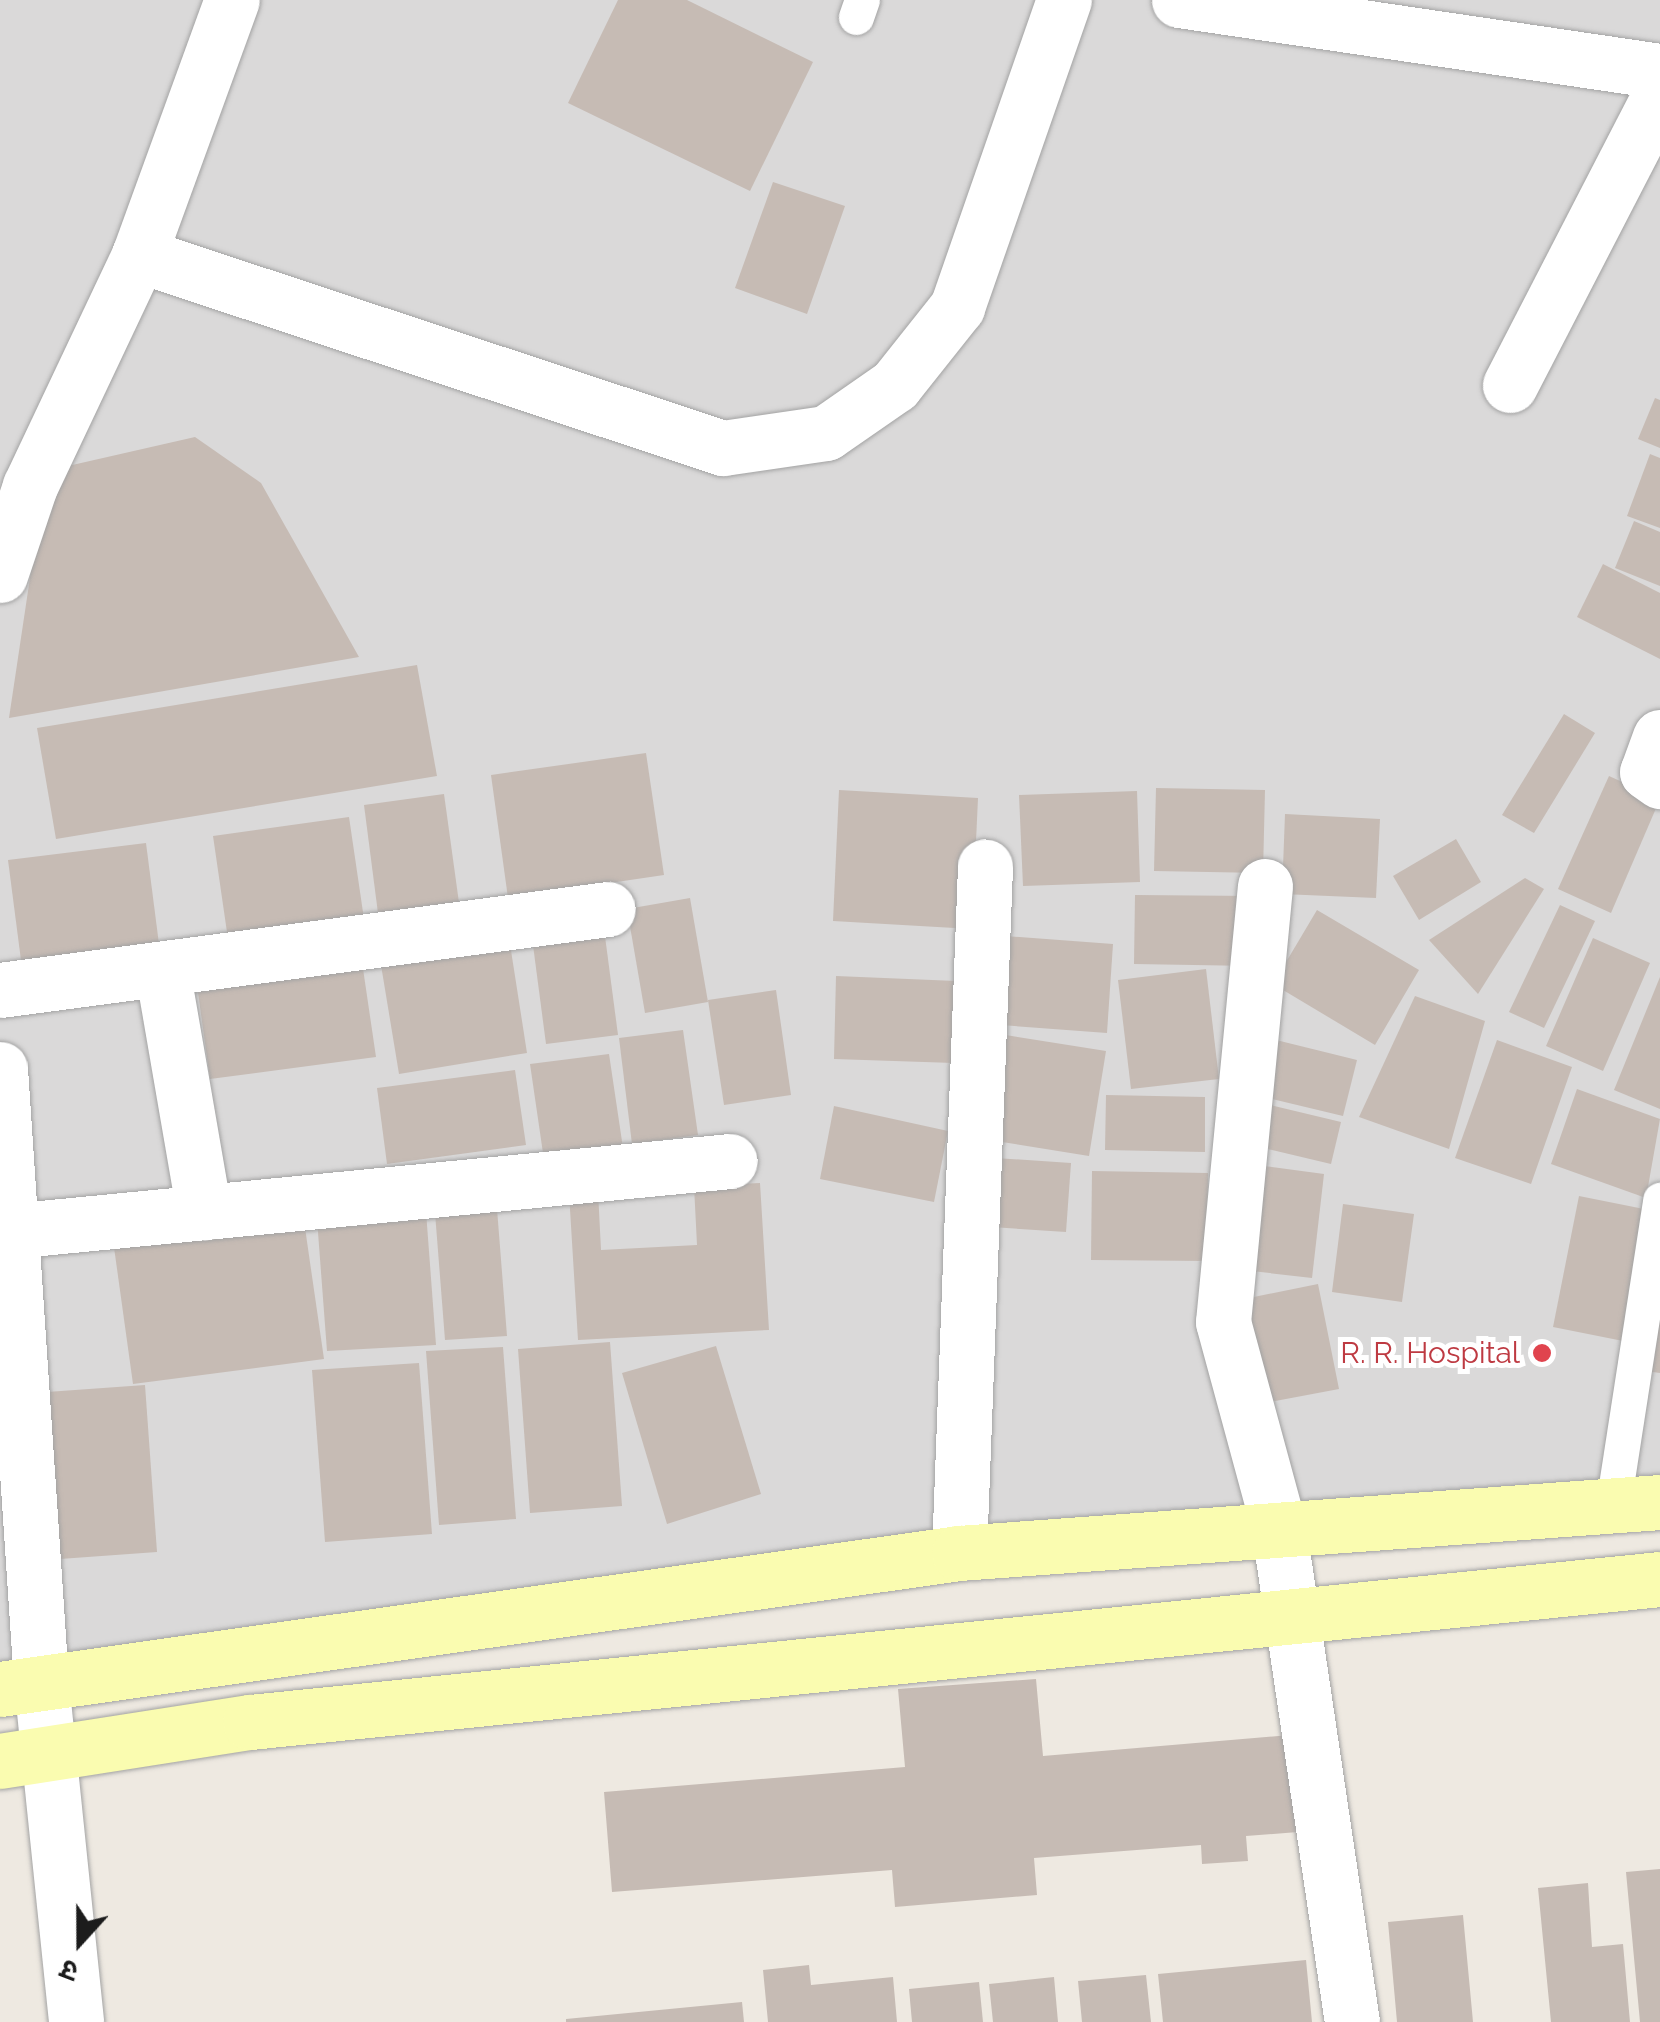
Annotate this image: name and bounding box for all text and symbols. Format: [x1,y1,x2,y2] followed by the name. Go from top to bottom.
[1340,1335,1520,1371] place label: R. R. Hospital
[1529,1340,1555,1366] marker: R. R. Hospital
[30,1892,130,1992] north arrow
[56,1952,83,1989] text: उ

